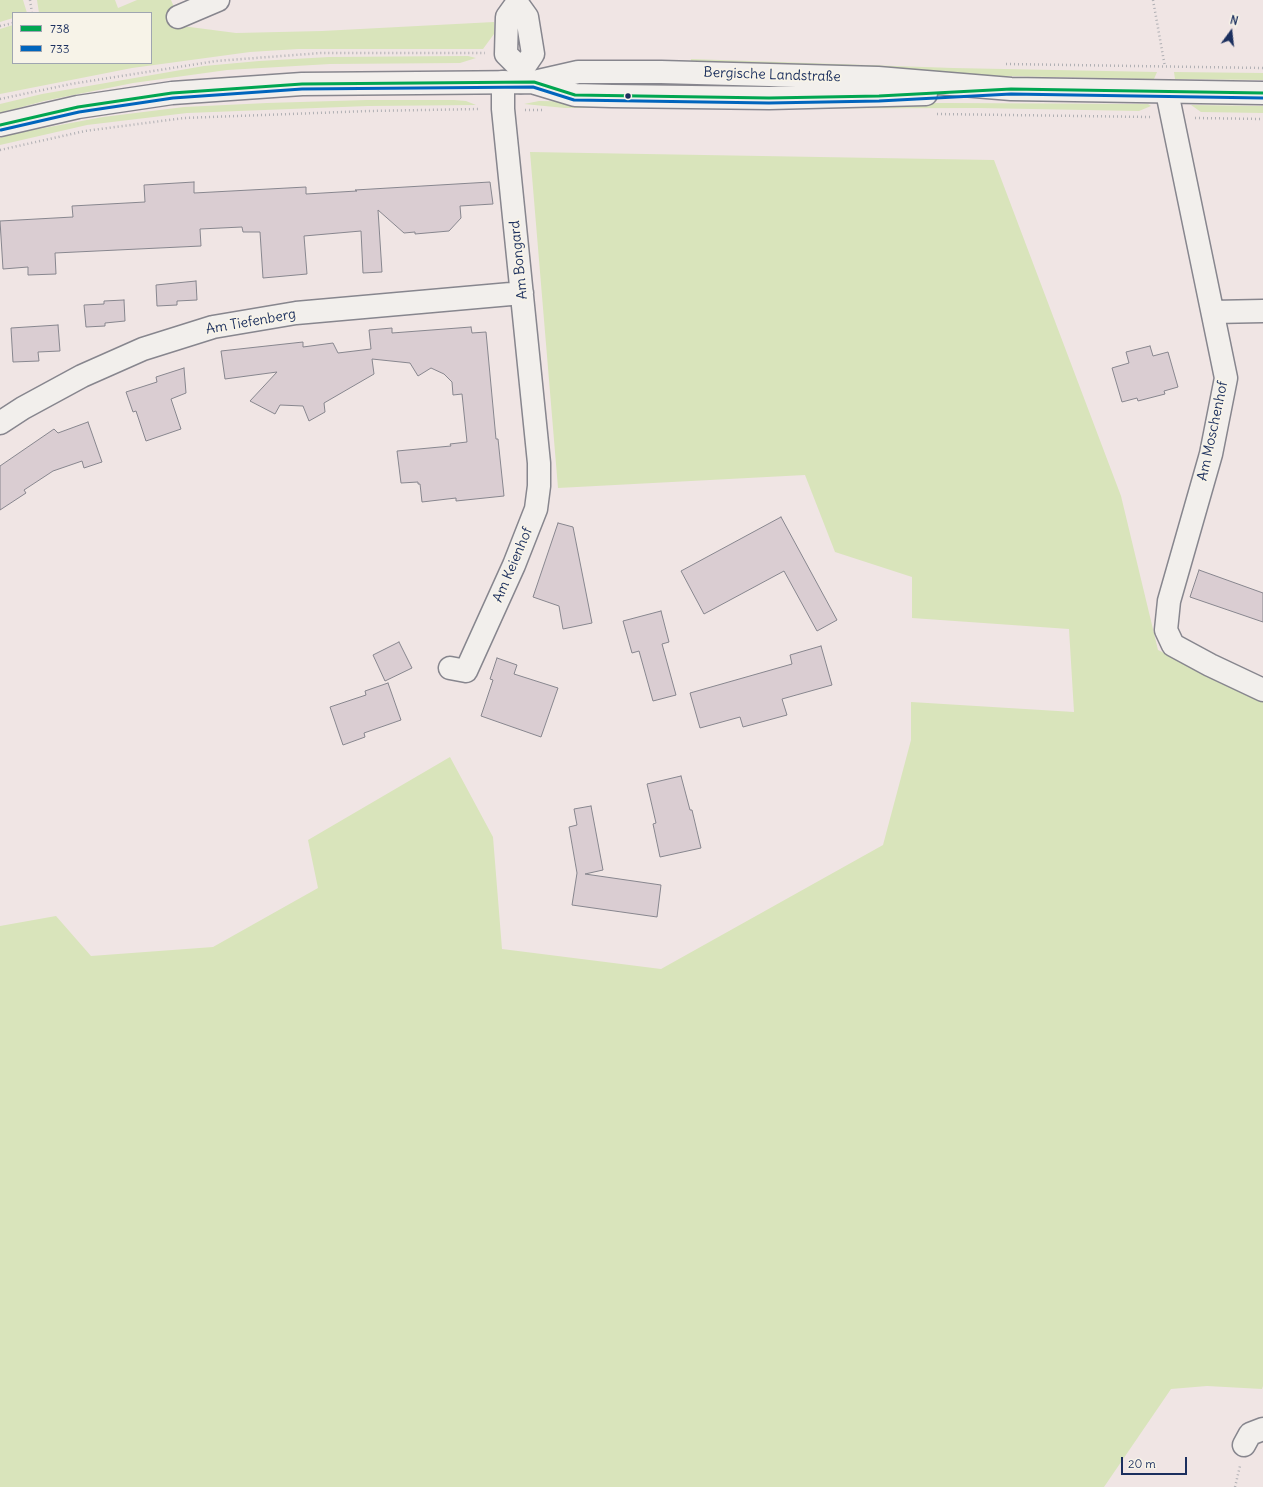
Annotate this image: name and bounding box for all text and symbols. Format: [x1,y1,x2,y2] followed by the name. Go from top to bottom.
[12,12,152,64] legend
[1211,12,1251,52] north arrow
[1229,13,1240,28] text: N
[50,21,70,36] text: 738
[50,41,70,56] text: 733
[703,64,841,86] street label: Bergische Landstraße
[623,91,633,101] unlabelled marker
[506,220,532,300] street label: Am Bongard
[205,306,297,338] street label: Am Tiefenberg
[1194,380,1232,482] street label: Am Moschenhof
[490,525,536,605] street label: Am Keienhof
[1123,1449,1189,1475] scale bar
[1128,1456,1156,1471] text: 20 m

